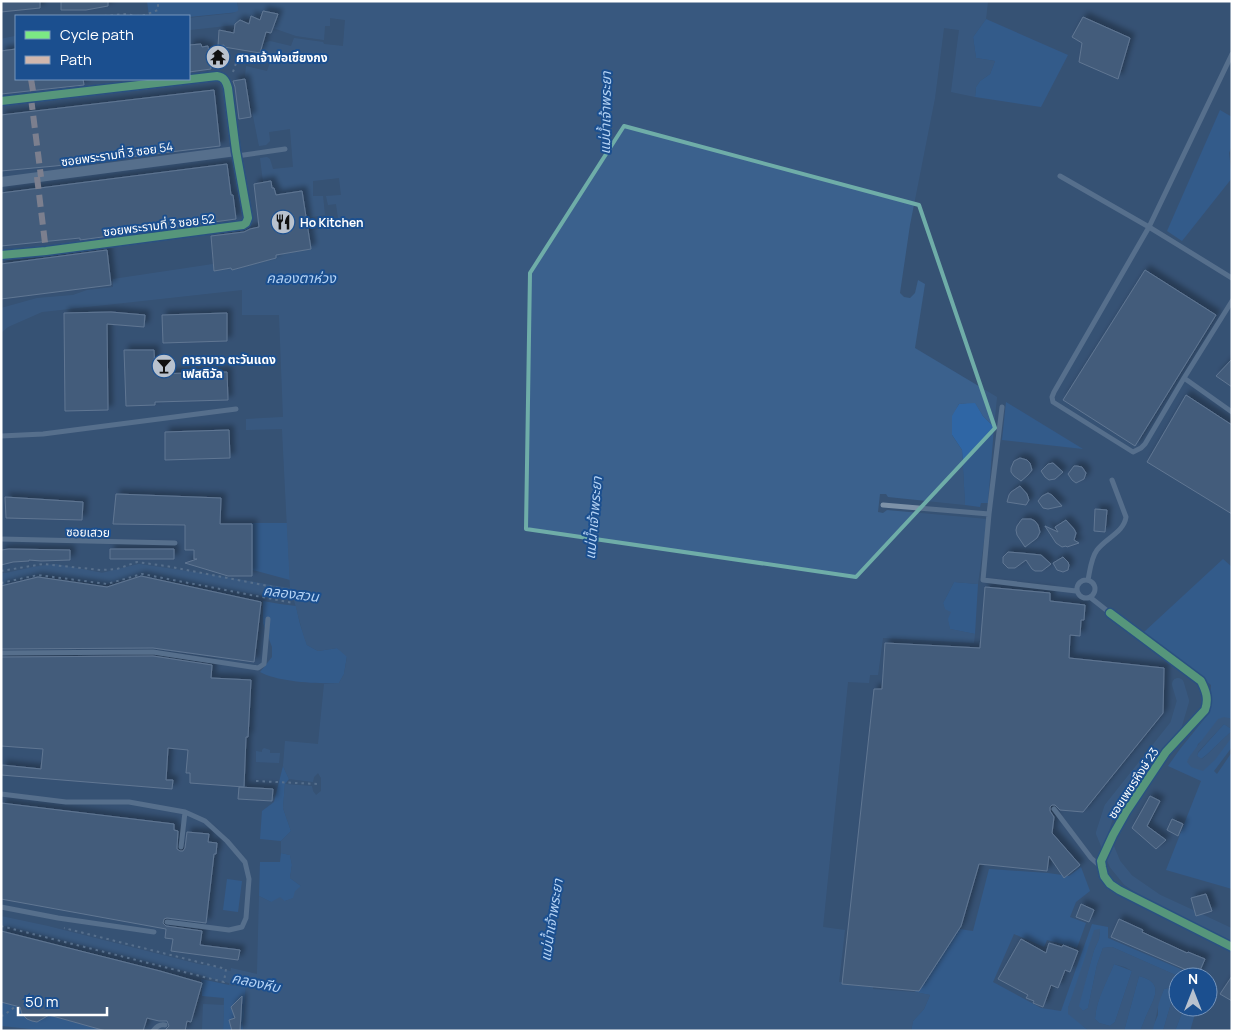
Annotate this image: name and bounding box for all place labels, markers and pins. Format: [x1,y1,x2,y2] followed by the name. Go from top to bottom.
[205,44,231,70] temple icon: ศาลเจ้าพ่อเซียงกง
[236,49,328,66] place label: ศาลเจ้าพ่อเซียงกง
[270,209,296,235] restaurant icon: Ho Kitchen
[300,214,363,231] place label: Ho Kitchen
[182,351,276,382] place label: คาราบาว ตะวันแดง เฟสติวัล
[151,353,177,379] bar icon: คาราบาว ตะวันแดง เฟสติวัล

